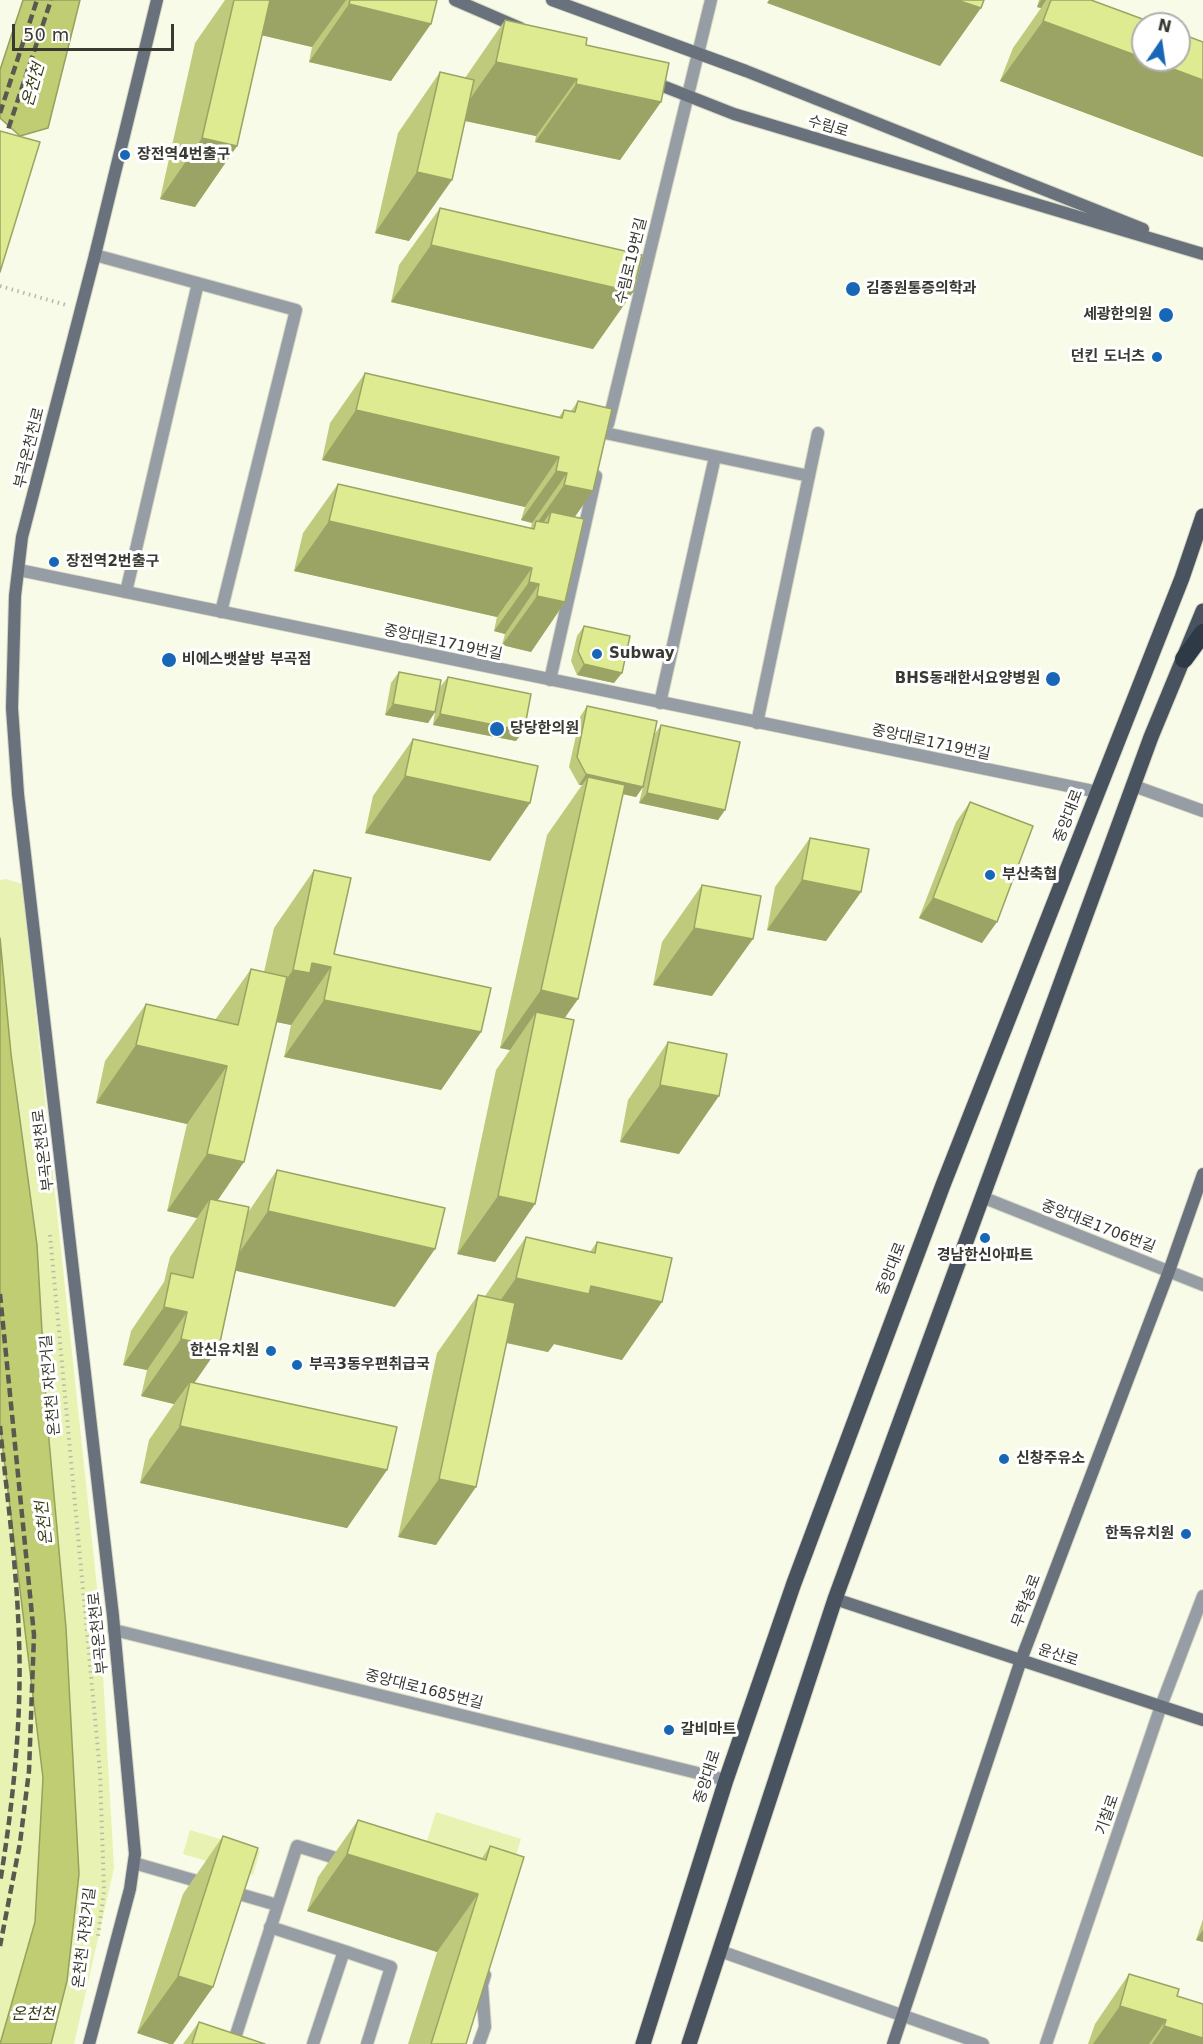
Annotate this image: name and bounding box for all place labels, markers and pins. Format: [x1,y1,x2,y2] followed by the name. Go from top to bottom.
[137,146,230,164] place label: 장전역4번출구
[118,148,132,162] marker: 장전역4번출구
[844,280,862,298] marker: 김종원통증의학과
[866,280,976,298] place label: 김종원통증의학과
[1083,306,1152,324] place label: 세광한의원
[1157,306,1175,324] marker: 세광한의원
[1071,348,1145,366] place label: 던킨 도너츠
[1150,350,1164,364] marker: 던킨 도너츠
[66,553,159,571] place label: 장전역2번출구
[47,555,61,569] marker: 장전역2번출구
[609,645,675,663] place label: Subway
[590,647,604,661] marker: Subway
[160,651,178,669] marker: 비에스뱃살방 부곡점
[182,651,311,669] place label: 비에스뱃살방 부곡점
[895,670,1040,688] place label: BHS동래한서요양병원
[1044,670,1062,688] marker: BHS동래한서요양병원
[488,720,506,738] marker: 당당한의원
[510,720,579,738] place label: 당당한의원
[1002,866,1057,884] place label: 부산축협
[983,868,997,882] marker: 부산축협
[978,1231,992,1245] marker: 경남한신아파트
[937,1247,1033,1265] place label: 경남한신아파트
[190,1342,259,1360] place label: 한신유치원
[264,1344,278,1358] marker: 한신유치원
[309,1356,430,1374] place label: 부곡3동우편취급국
[290,1358,304,1372] marker: 부곡3동우편취급국
[1016,1450,1085,1468] place label: 신창주유소
[997,1452,1011,1466] marker: 신창주유소
[1105,1525,1174,1543] place label: 한독유치원
[1179,1527,1193,1541] marker: 한독유치원
[681,1721,736,1739] place label: 갈비마트
[662,1723,676,1737] marker: 갈비마트

